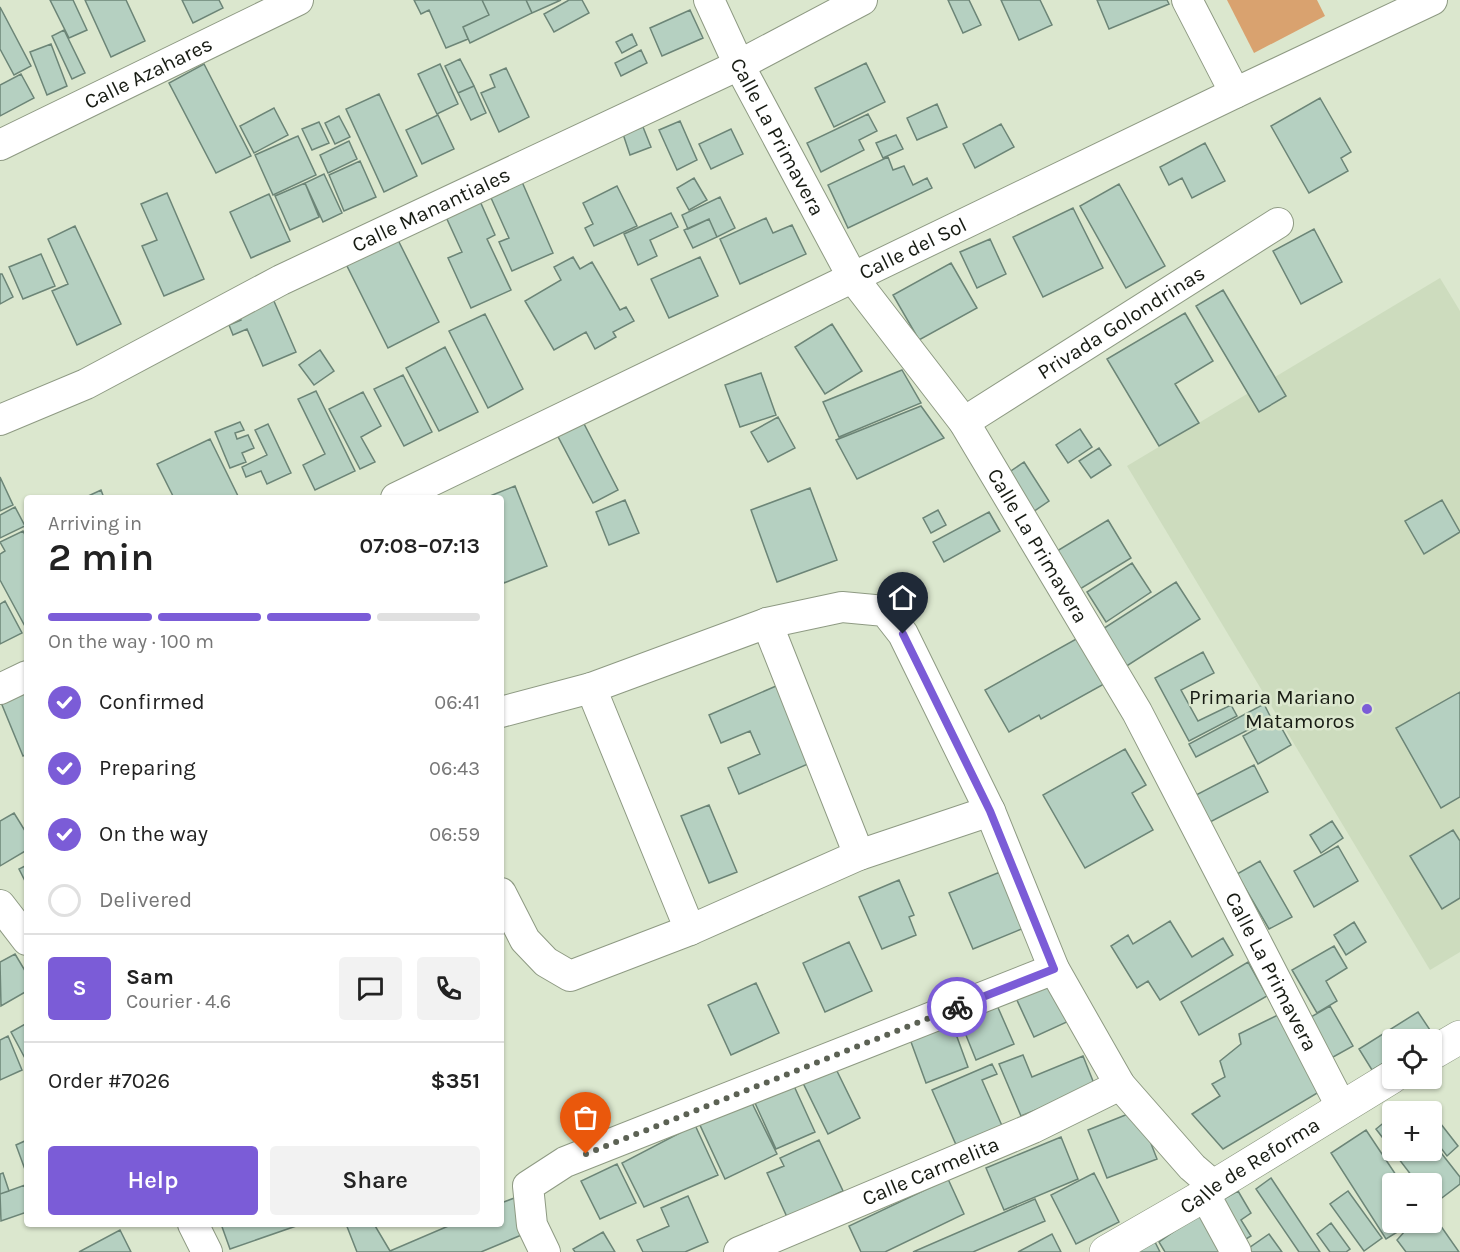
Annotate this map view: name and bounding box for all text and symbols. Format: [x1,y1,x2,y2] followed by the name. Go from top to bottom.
[80,32,216,114] street label: Calle Azahares
[725,54,829,220] street label: Calle La Primavera
[348,162,514,257] street label: Calle Manantiales
[855,212,970,285] street label: Calle del Sol
[1033,261,1209,384] street label: Privada Golondrinas
[982,464,1093,627] street label: Calle La Primavera
[48,512,142,535] text: Arriving in
[360,533,480,559] text: 07:08–07:13
[48,534,154,580] text: 2 min
[877,572,928,634] pin
[886,581,919,614] icon: home
[48,630,214,653] text: On the way · 100 m
[1189,685,1355,733] place label: Primaria Mariano Matamoros
[48,686,81,719] icon: check
[99,689,205,715] text: Confirmed
[434,691,480,714] text: 06:41
[1360,702,1374,716] marker: Primaria Mariano Matamoros
[48,752,81,785] icon: check
[99,755,196,781] text: Preparing
[429,757,480,780] text: 06:43
[48,818,81,851] icon: check
[99,821,208,847] text: On the way
[429,823,480,846] text: 06:59
[99,887,192,913] text: Delivered
[1220,888,1322,1055] street label: Calle La Primavera
[339,957,402,1020] button: chat
[417,957,480,1020] button: phone
[126,964,174,990] text: Sam
[72,975,87,1001] text: S
[927,977,987,1037] courier
[126,990,231,1013] text: Courier · 4.6
[941,991,974,1024] icon: bike
[1382,1029,1442,1233] map controls
[1382,1029,1442,1089] button: locate
[48,1068,170,1094] text: Order #7026
[431,1068,480,1094] text: $351
[560,1092,611,1154] pin
[569,1101,602,1134] icon: bag
[1382,1101,1442,1161] button: +
[1176,1112,1324,1219] street label: Calle de Reforma
[859,1132,1003,1211] street label: Calle Carmelita
[48,1146,258,1215] button: Help
[270,1146,480,1215] button: Share
[1382,1173,1442,1233] button: −

